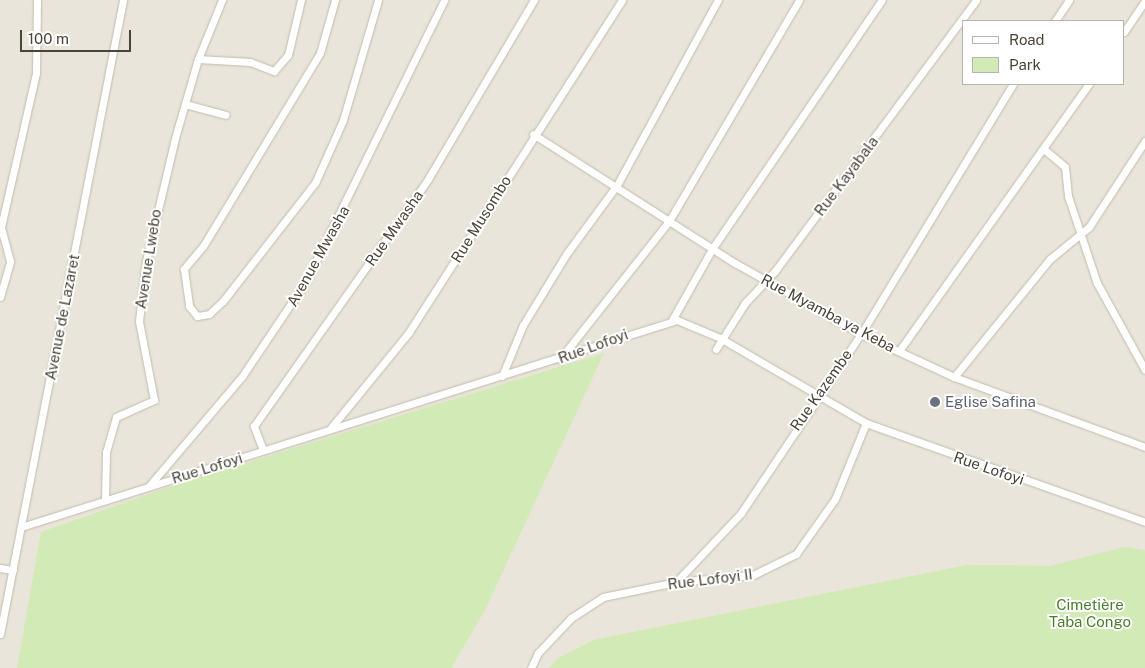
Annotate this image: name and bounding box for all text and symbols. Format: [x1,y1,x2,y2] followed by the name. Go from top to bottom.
[22,20,134,52] scale bar
[962,20,1125,85] legend
[28,30,69,47] text: 100 m
[1009,31,1045,48] text: Road
[1009,56,1041,73] text: Park
[810,133,882,219] street label: Rue Kayabala
[447,172,515,266] street label: Rue Musombo
[361,187,427,269] street label: Rue Mwasha
[283,202,353,310] street label: Avenue Mwasha
[131,208,165,310] street label: Avenue Lwebo
[41,252,83,382] street label: Avenue de Lazaret
[758,270,898,356] street label: Rue Myamba ya Keba
[555,325,631,367] street label: Rue Lofoyi
[786,346,856,434] street label: Rue Kazembe
[945,393,1036,411] place label: Eglise Safina
[929,396,941,408] marker: Eglise Safina
[951,448,1027,488] street label: Rue Lofoyi
[169,449,245,487] street label: Rue Lofoyi
[666,565,754,593] street label: Rue Lofoyi II
[1049,595,1131,630] park label: Cimetière Taba Congo

